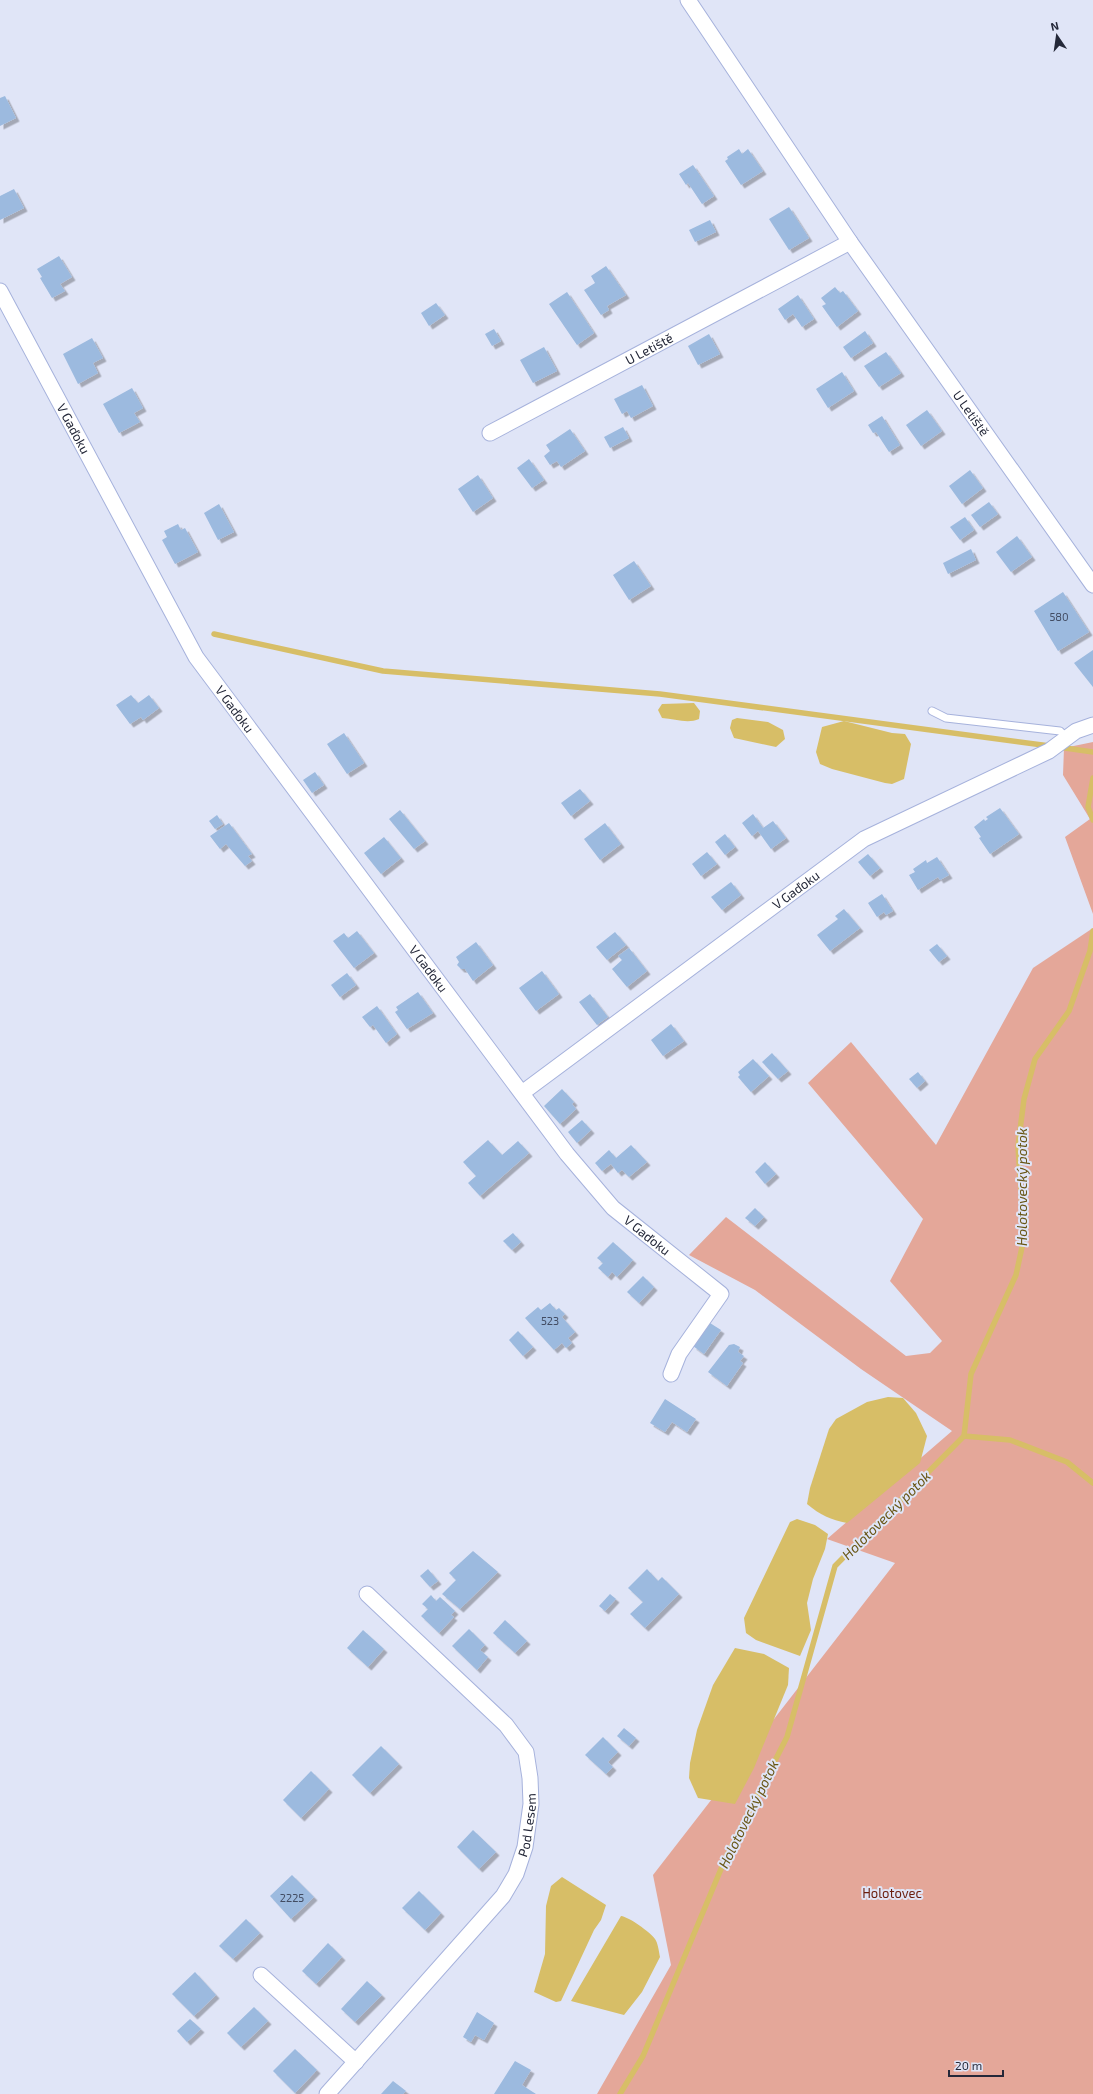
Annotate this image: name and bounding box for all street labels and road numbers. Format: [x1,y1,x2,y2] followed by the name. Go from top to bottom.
[622,329,676,368] street label: U Letiště
[950,387,993,439] street label: U Letiště
[54,401,94,456] street label: V Gaďoku
[212,682,258,736] street label: V Gaďoku
[769,867,822,912] street label: V Gaďoku
[406,942,451,995] street label: V Gaďoku
[621,1212,674,1259] street label: V Gaďoku
[514,1793,539,1859] street label: Pod Lesem

